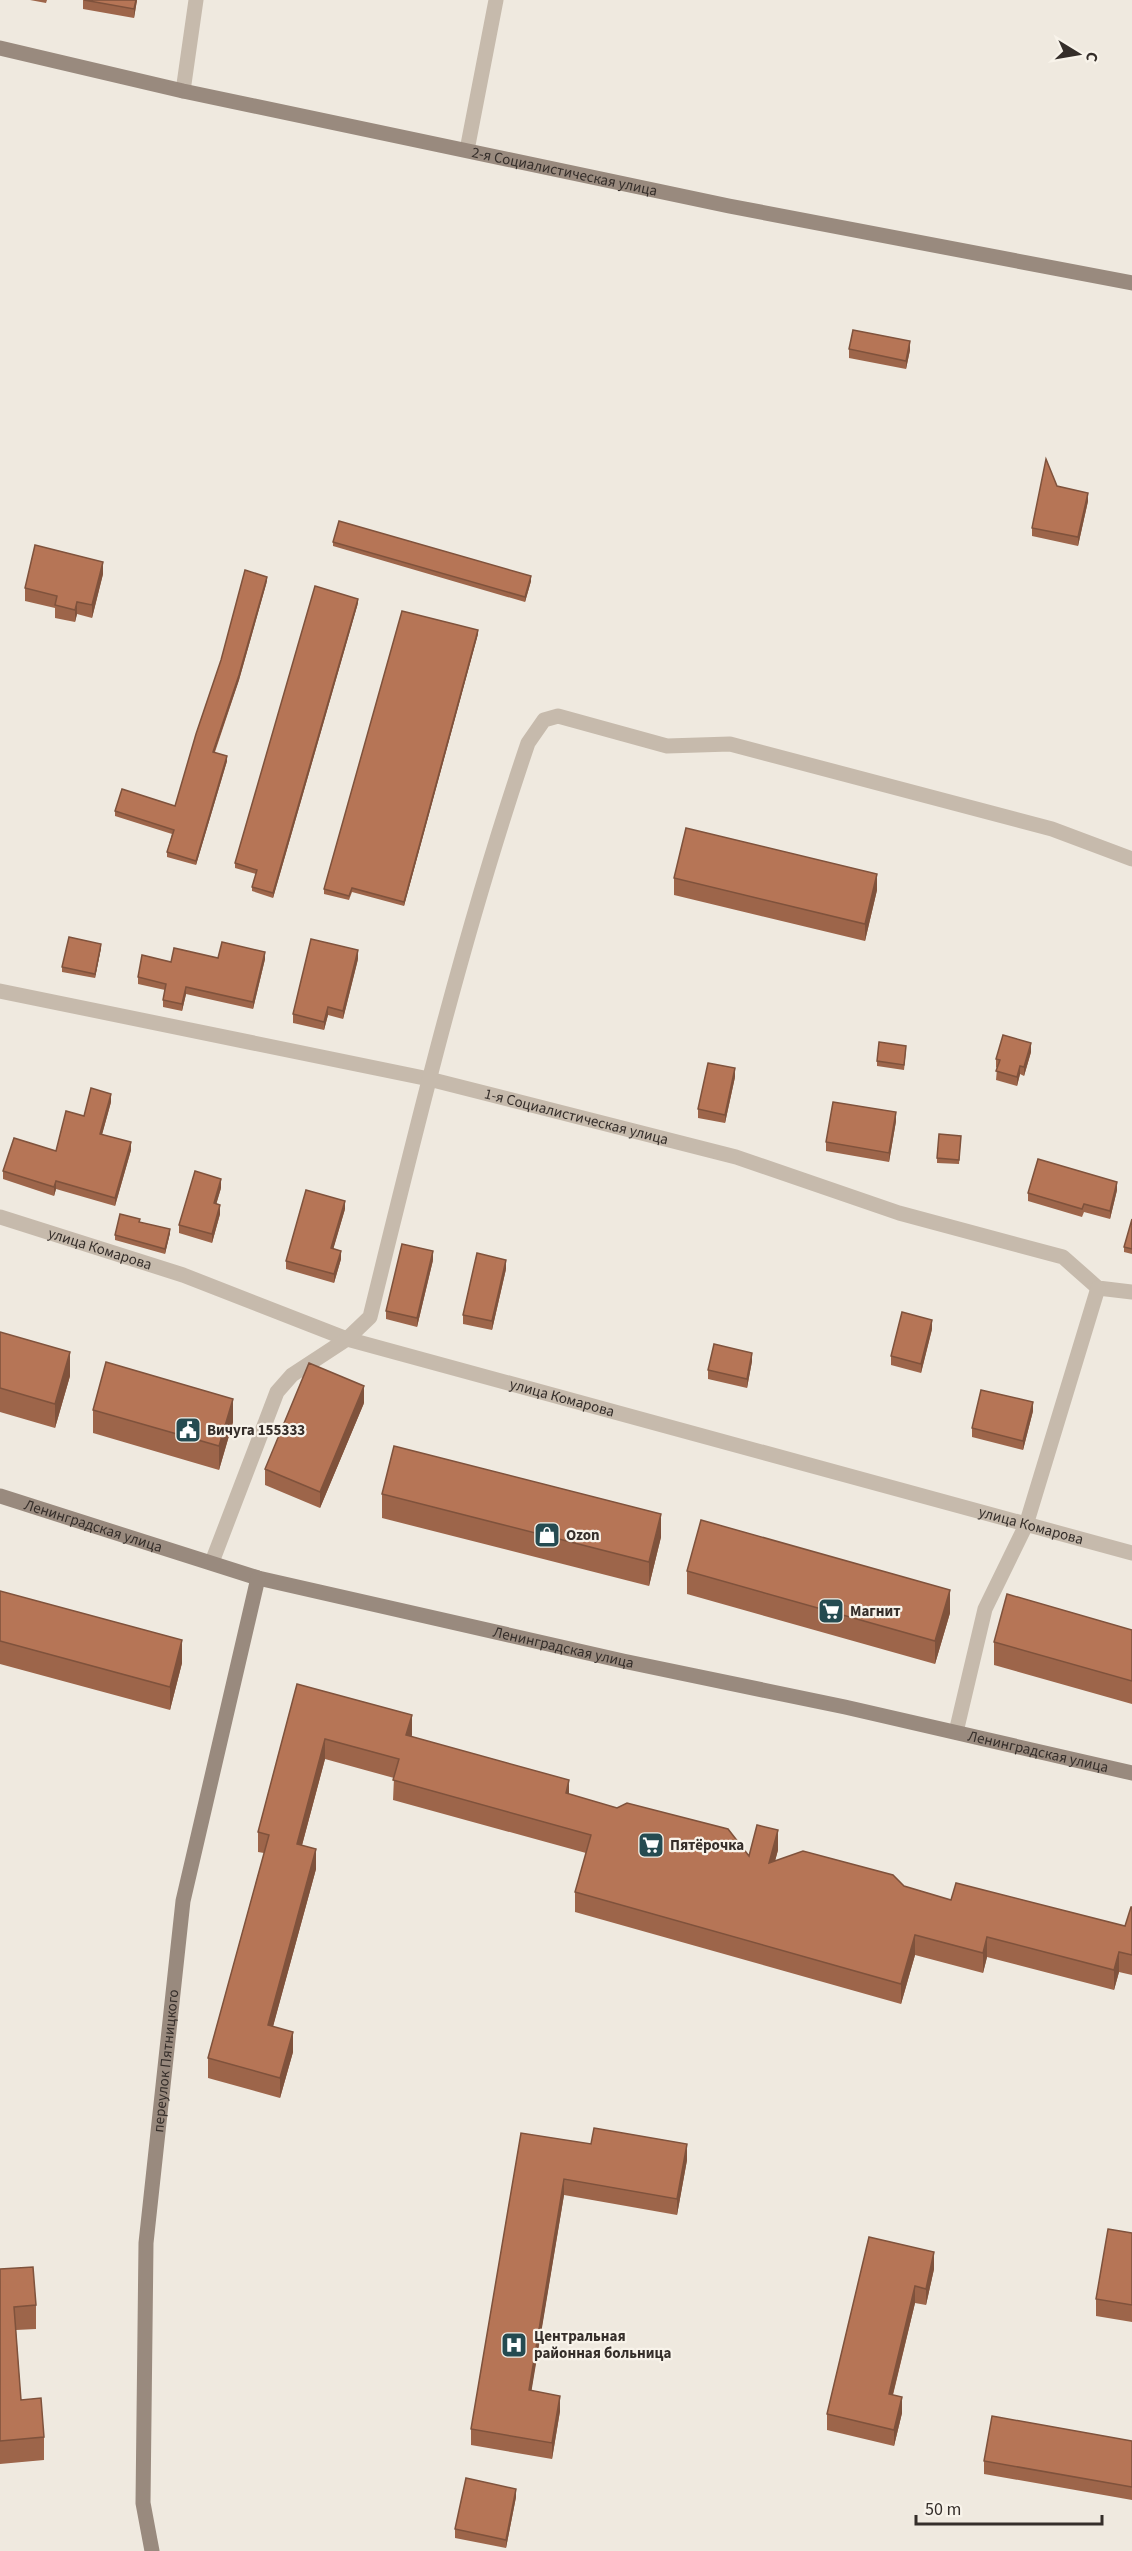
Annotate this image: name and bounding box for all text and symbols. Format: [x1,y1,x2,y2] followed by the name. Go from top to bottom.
[1048,24,1108,84] north arrow
[1080,50,1103,63] text: С
[470,142,659,201] street label: 2-я Социалистическая улица
[482,1083,671,1150] street label: 1-я Социалистическая улица
[46,1222,155,1275] street label: улица Комарова
[507,1373,617,1422] street label: улица Комарова
[173,1415,203,1445] public building icon: Вичуга 155333
[207,1420,305,1441] place label: Вичуга 155333
[22,1494,165,1557] street label: Ленинградская улица
[976,1501,1086,1550] street label: улица Комарова
[532,1520,562,1550] shop icon: Ozon
[566,1525,600,1546] place label: Ozon
[816,1596,846,1626] supermarket icon: Магнит
[850,1601,901,1622] place label: Магнит
[491,1621,636,1673] street label: Ленинградская улица
[966,1725,1111,1778] street label: Ленинградская улица
[636,1830,666,1860] supermarket icon: Пятёрочка
[670,1835,744,1856] place label: Пятёрочка
[148,1988,184,2133] street label: переулок Пятницкого
[534,2326,672,2364] place label: Центральная районная больница
[499,2330,529,2360] hospital icon: Центральная районная больница
[916,2488,1102,2526] scale bar
[925,2497,961,2522] text: 50 m

